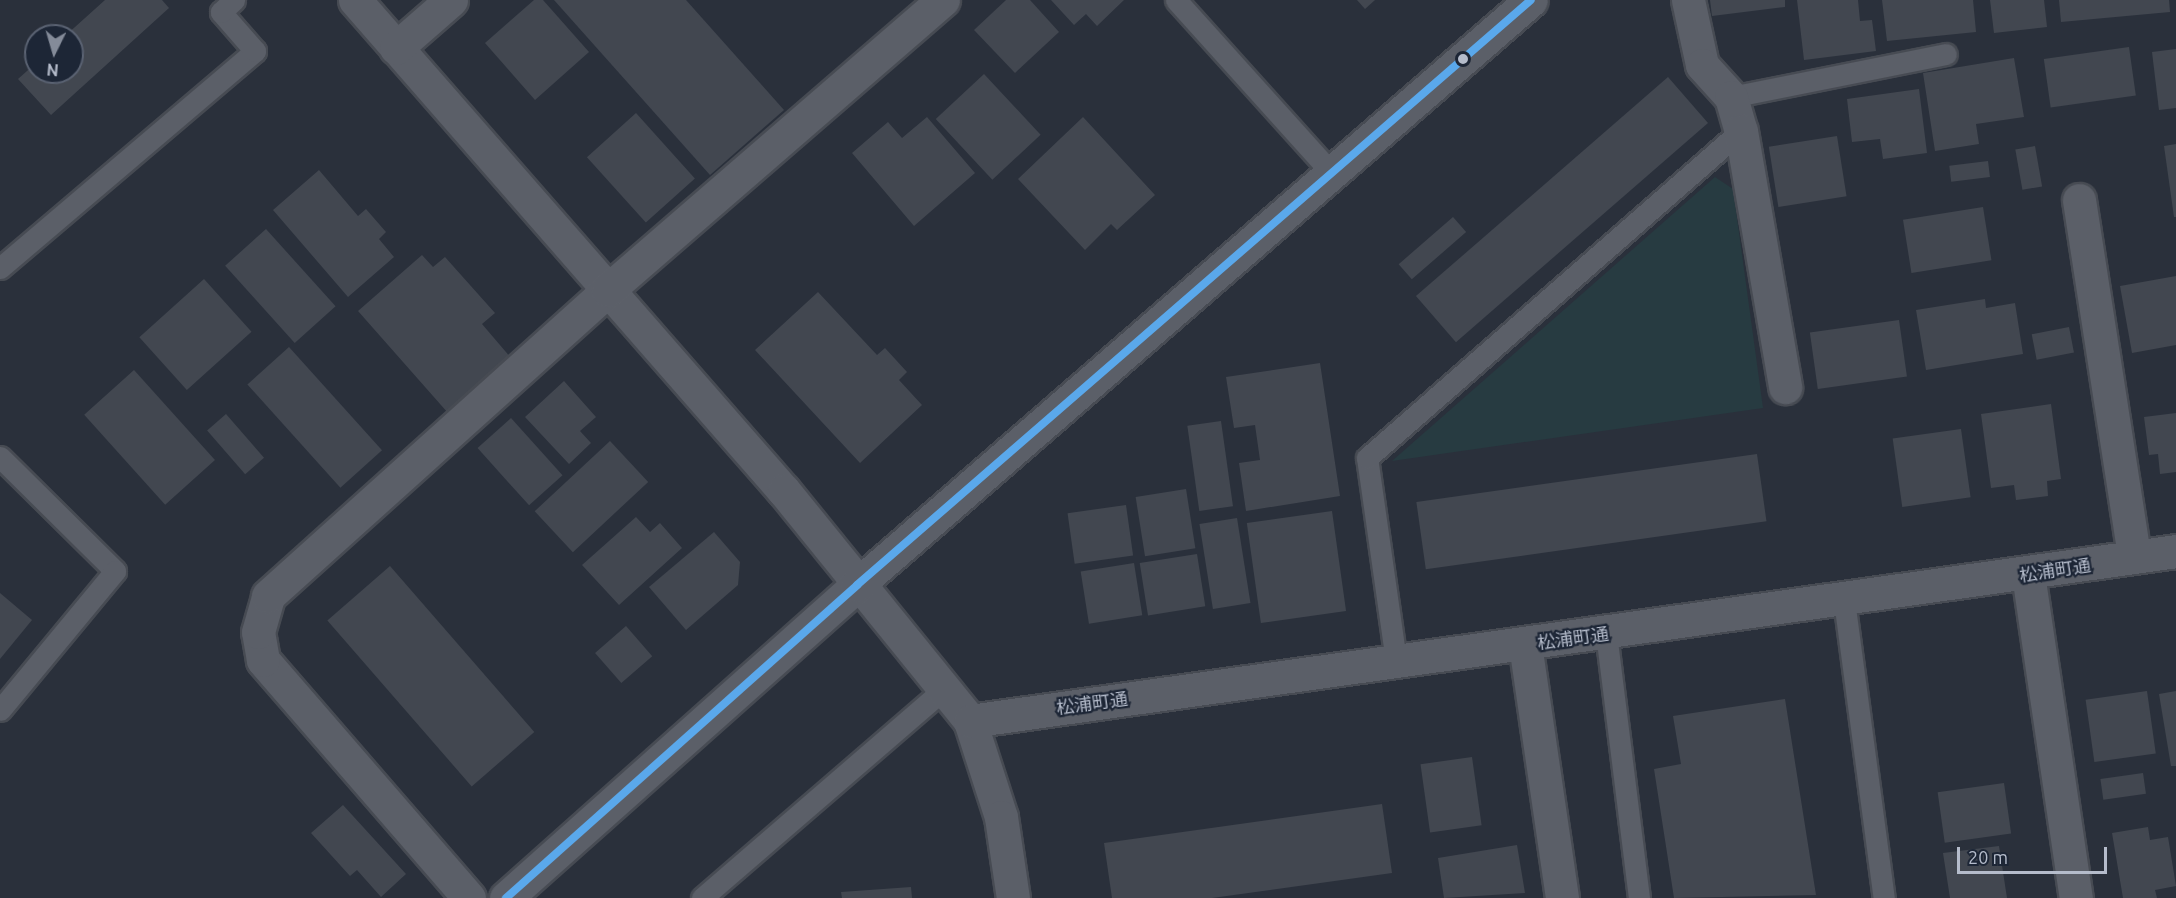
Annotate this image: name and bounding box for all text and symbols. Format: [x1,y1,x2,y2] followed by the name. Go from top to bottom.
[24,24,84,84] north arrow
[1457,53,1469,65] unlabelled marker
[46,60,59,79] text: N
[2018,554,2092,586] street label: 松浦町通
[1536,622,1610,654] street label: 松浦町通
[1055,687,1129,719] street label: 松浦町通
[1960,835,2110,873] scale bar
[1968,847,2008,867] text: 20 m

